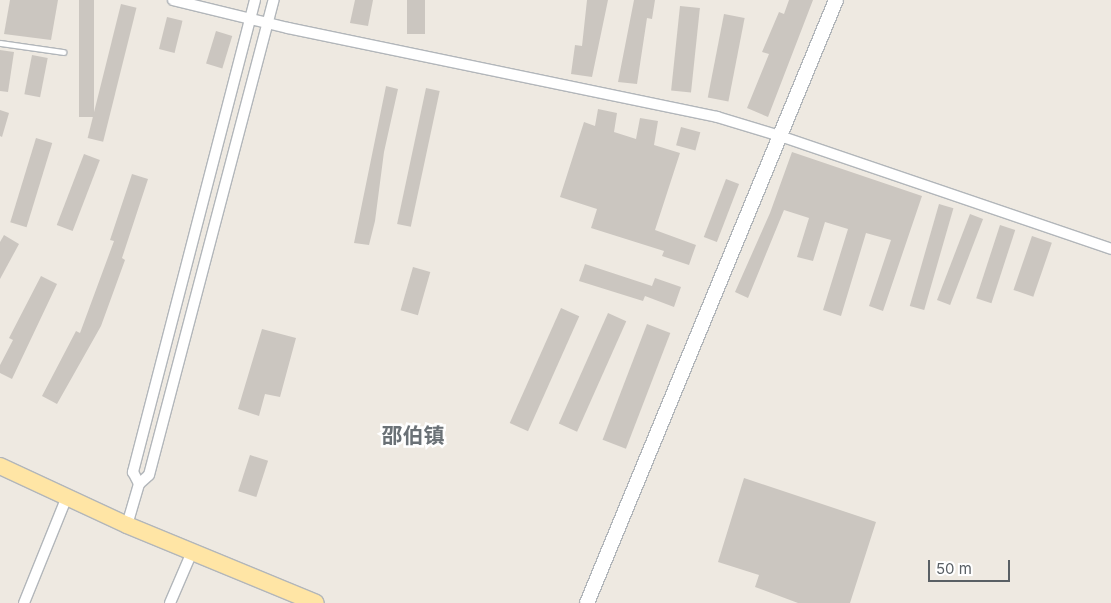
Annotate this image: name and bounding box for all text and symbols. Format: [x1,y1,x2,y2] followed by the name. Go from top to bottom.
[382,423,444,449] district label: 邵伯镇
[931,550,1014,582] scale bar
[936,559,972,578] text: 50 m

